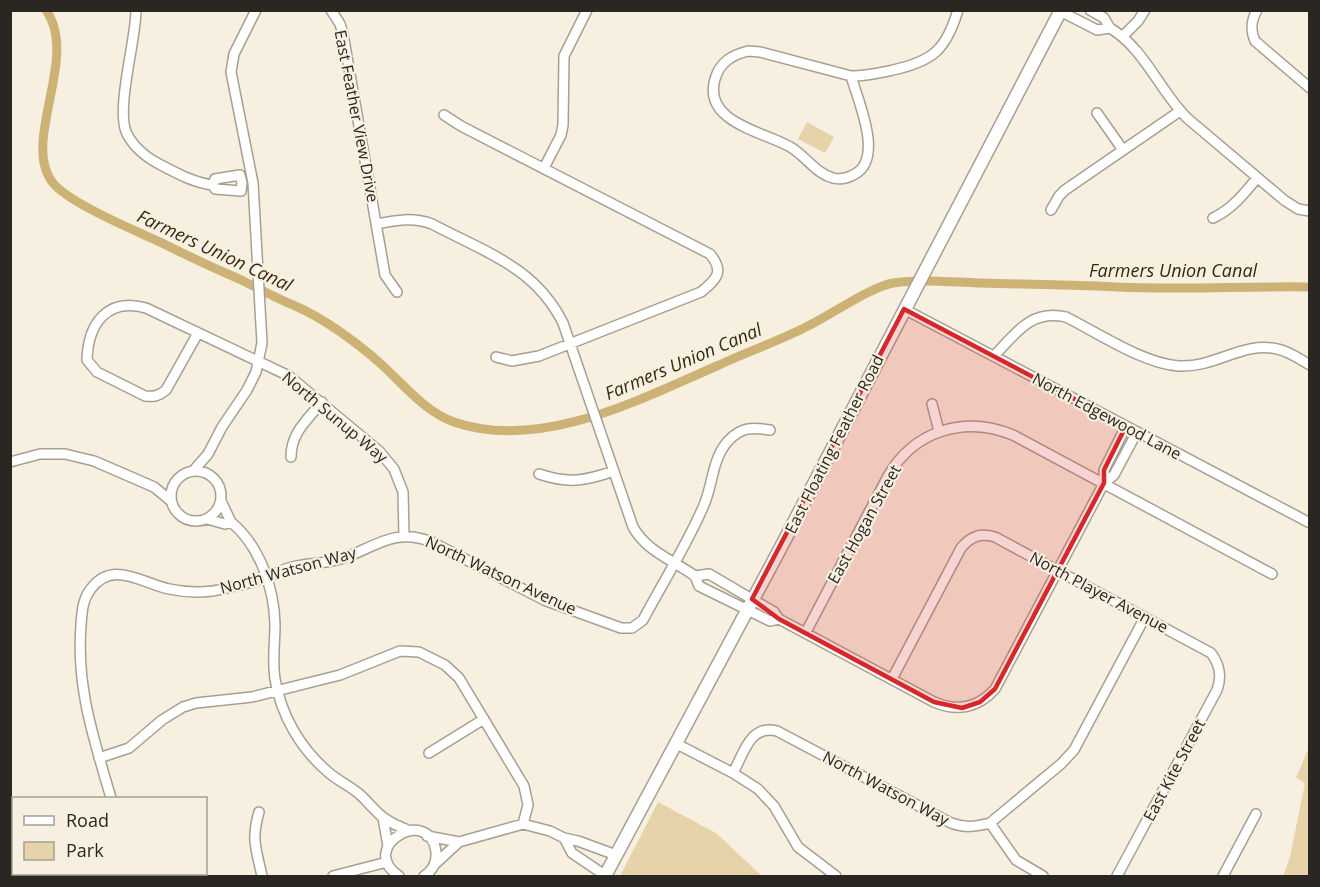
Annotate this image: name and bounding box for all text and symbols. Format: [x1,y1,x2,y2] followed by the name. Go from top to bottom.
[330,28,384,204] street label: East Feather View Drive
[134,204,297,297] water label: Farmers Union Canal
[1089,258,1258,282] water label: Farmers Union Canal
[601,317,766,405] water label: Farmers Union Canal
[779,351,889,537] street label: East Floating Feather Road
[277,366,393,468] street label: North Sunup Way
[1029,367,1185,465] street label: North Edgewood Lane
[822,460,906,587] street label: East Hogan Street
[422,530,580,620] street label: North Watson Avenue
[217,541,359,599] street label: North Watson Way
[1026,546,1172,638] street label: North Player Avenue
[1138,715,1210,825] street label: East Kite Street
[819,745,954,831] street label: North Watson Way
[12,797,207,875] legend
[66,808,109,832] text: Road
[66,838,104,862] text: Park

